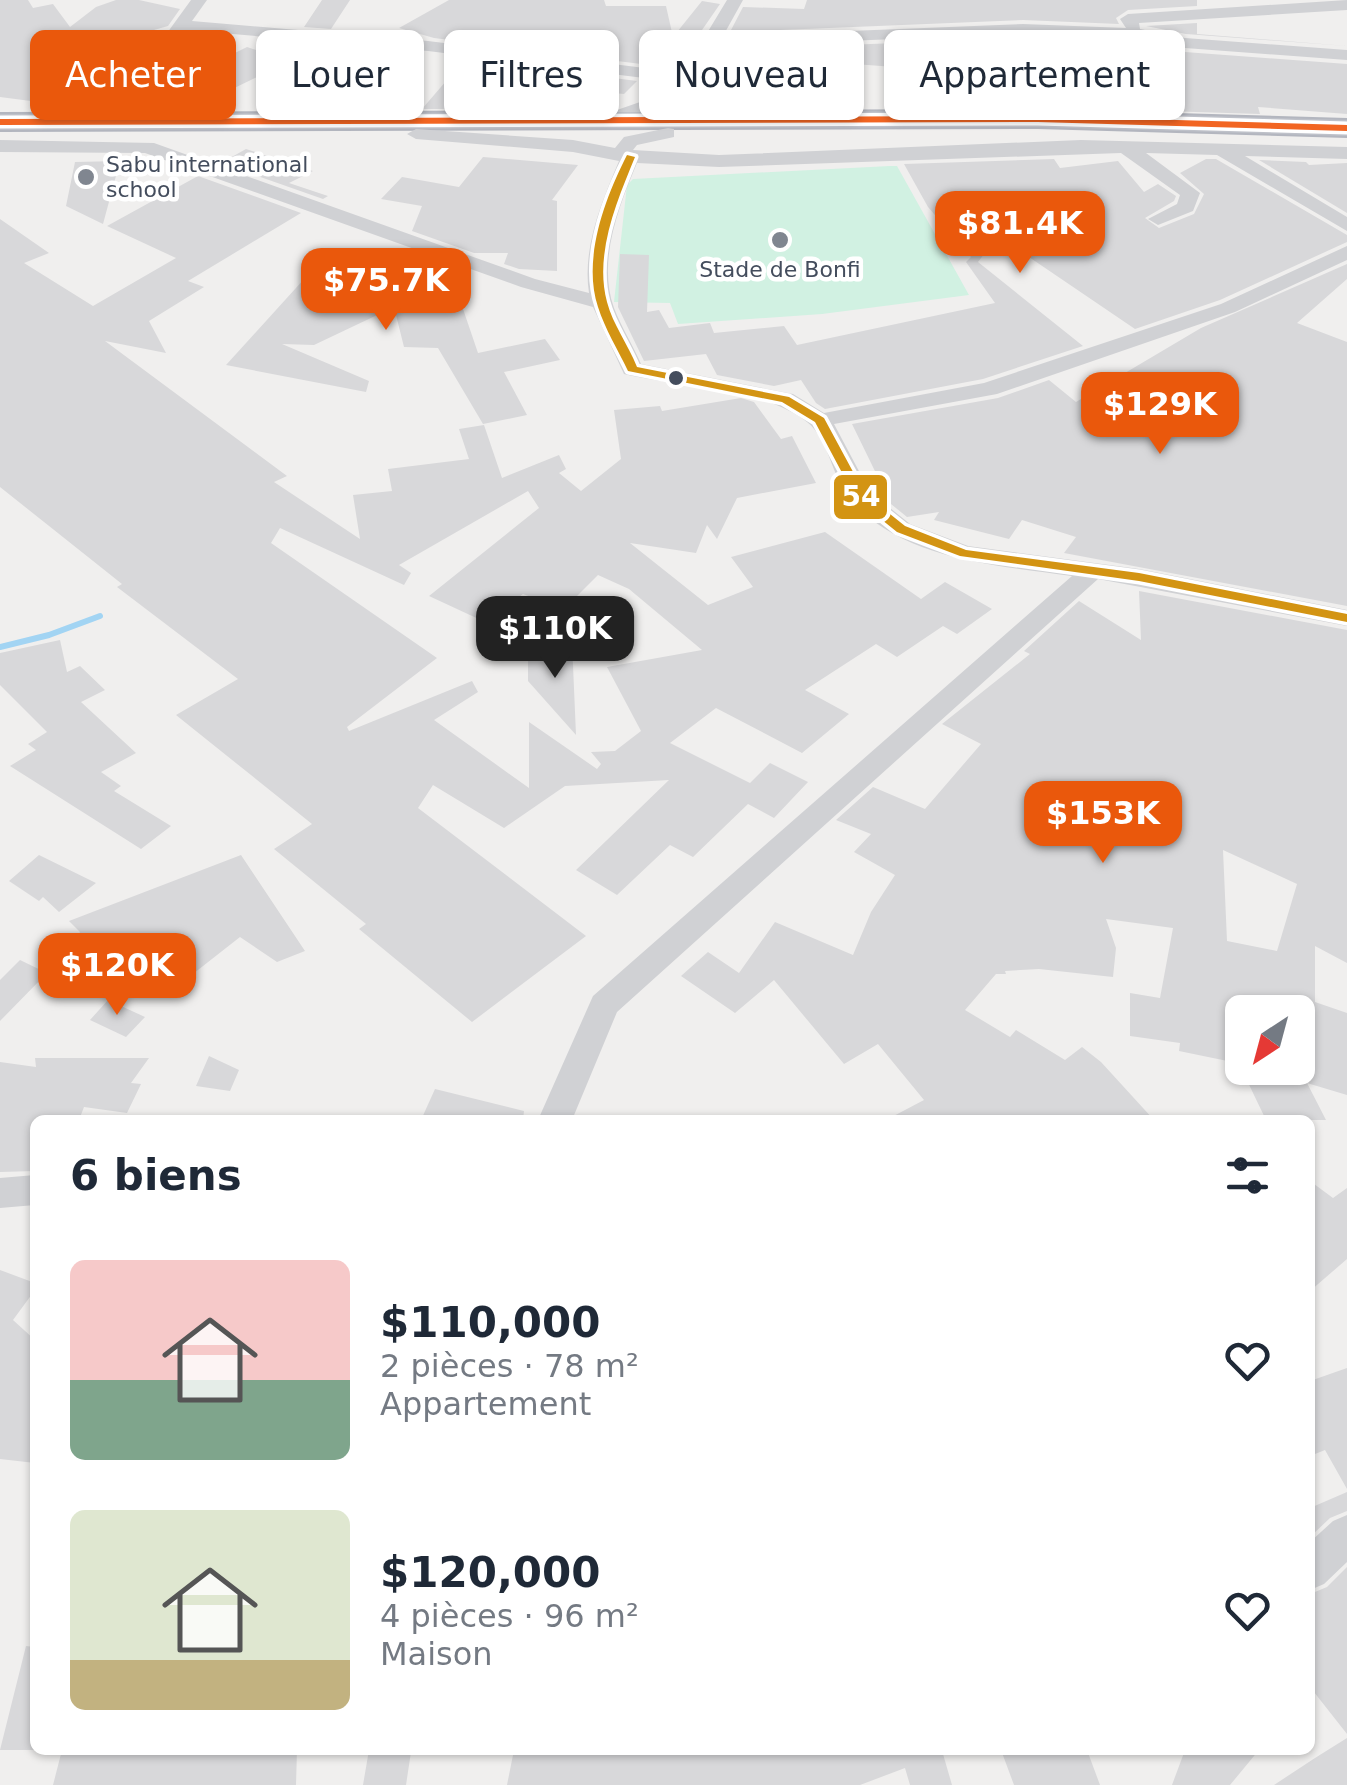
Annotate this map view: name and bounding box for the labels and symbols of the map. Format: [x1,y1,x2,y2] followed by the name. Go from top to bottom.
[106,152,308,202] place label: Sabu international school
[75,166,97,188] marker: Sabu international school
[939,191,1101,276] pin: $81.4K
[769,229,791,251] marker: Stade de Bonfi
[305,248,467,333] pin: $75.7K
[699,257,861,282] place label: Stade de Bonfi
[666,368,686,388] unlabelled marker
[1090,372,1230,457] pin: $129K
[832,473,889,521] line badge: 54
[842,480,880,513] text: 54
[485,596,625,681] pin: $110K
[1033,781,1173,866] pin: $153K
[47,933,187,1018] pin: $120K
[1225,995,1315,1085] north arrow

